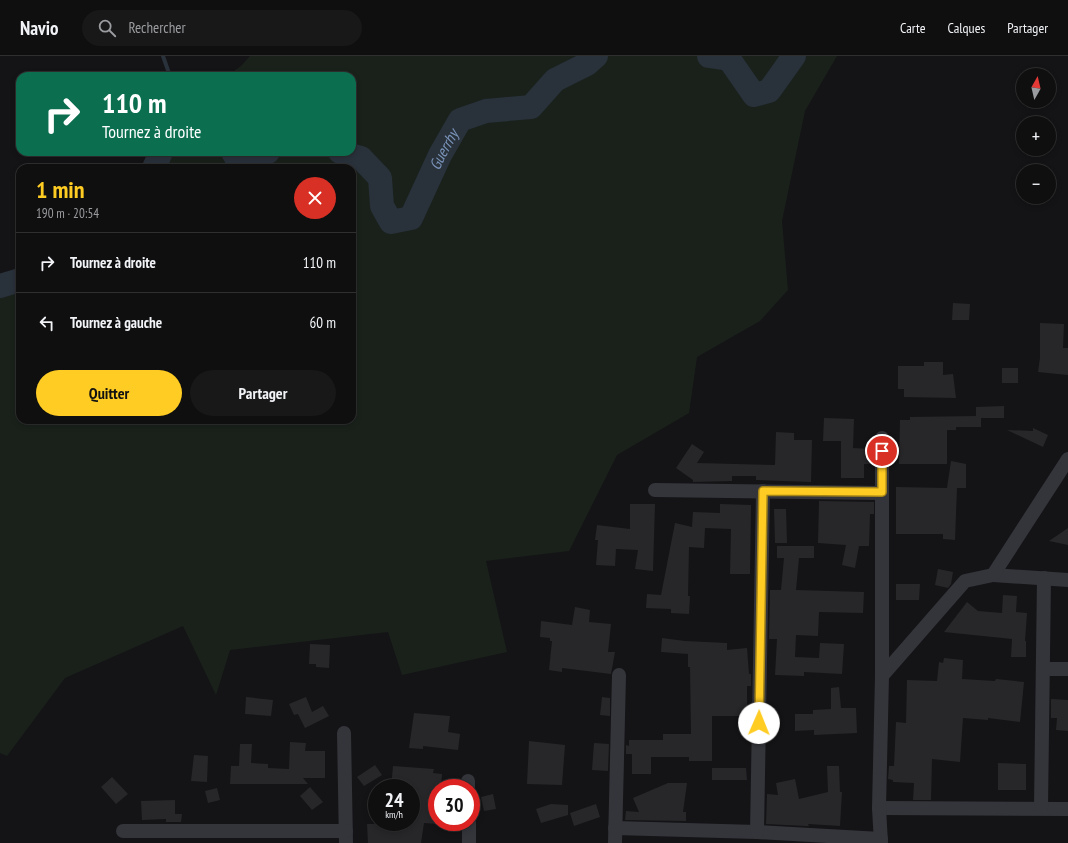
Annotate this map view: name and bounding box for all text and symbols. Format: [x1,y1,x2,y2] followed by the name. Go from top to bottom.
[82,10,362,46] search box
[20,16,58,40] text: Navio
[96,17,118,39] icon: search
[128,18,186,37] text: Rechercher
[900,19,925,37] text: Carte
[947,19,985,37] text: Calques
[1007,19,1048,37] text: Partager
[1016,68,1056,108] north arrow
[1016,68,1056,204] map controls
[102,84,166,121] text: 110 m
[36,88,88,140] icon: right
[1016,116,1056,156] button: +
[102,120,201,143] text: Tournez à droite
[425,124,464,173] water label: Guerrhy
[1016,164,1056,204] button: −
[36,174,84,205] text: 1 min
[294,177,336,219] button: close
[36,205,99,222] text: 190 m · 20:54
[36,252,58,274] icon: right
[70,253,156,272] text: Tournez à droite
[303,253,336,272] text: 110 m
[36,312,58,334] icon: left
[70,313,162,332] text: Tournez à gauche
[310,313,336,332] text: 60 m
[36,370,182,416] button: Quitter
[190,370,336,416] button: Partager
[865,434,899,468] pin
[871,440,893,462] icon: arrive
[738,702,780,744] position arrow
[428,779,480,831] speed limit sign: 30
[384,787,404,813] text: 24
[385,808,403,821] text: km/h

